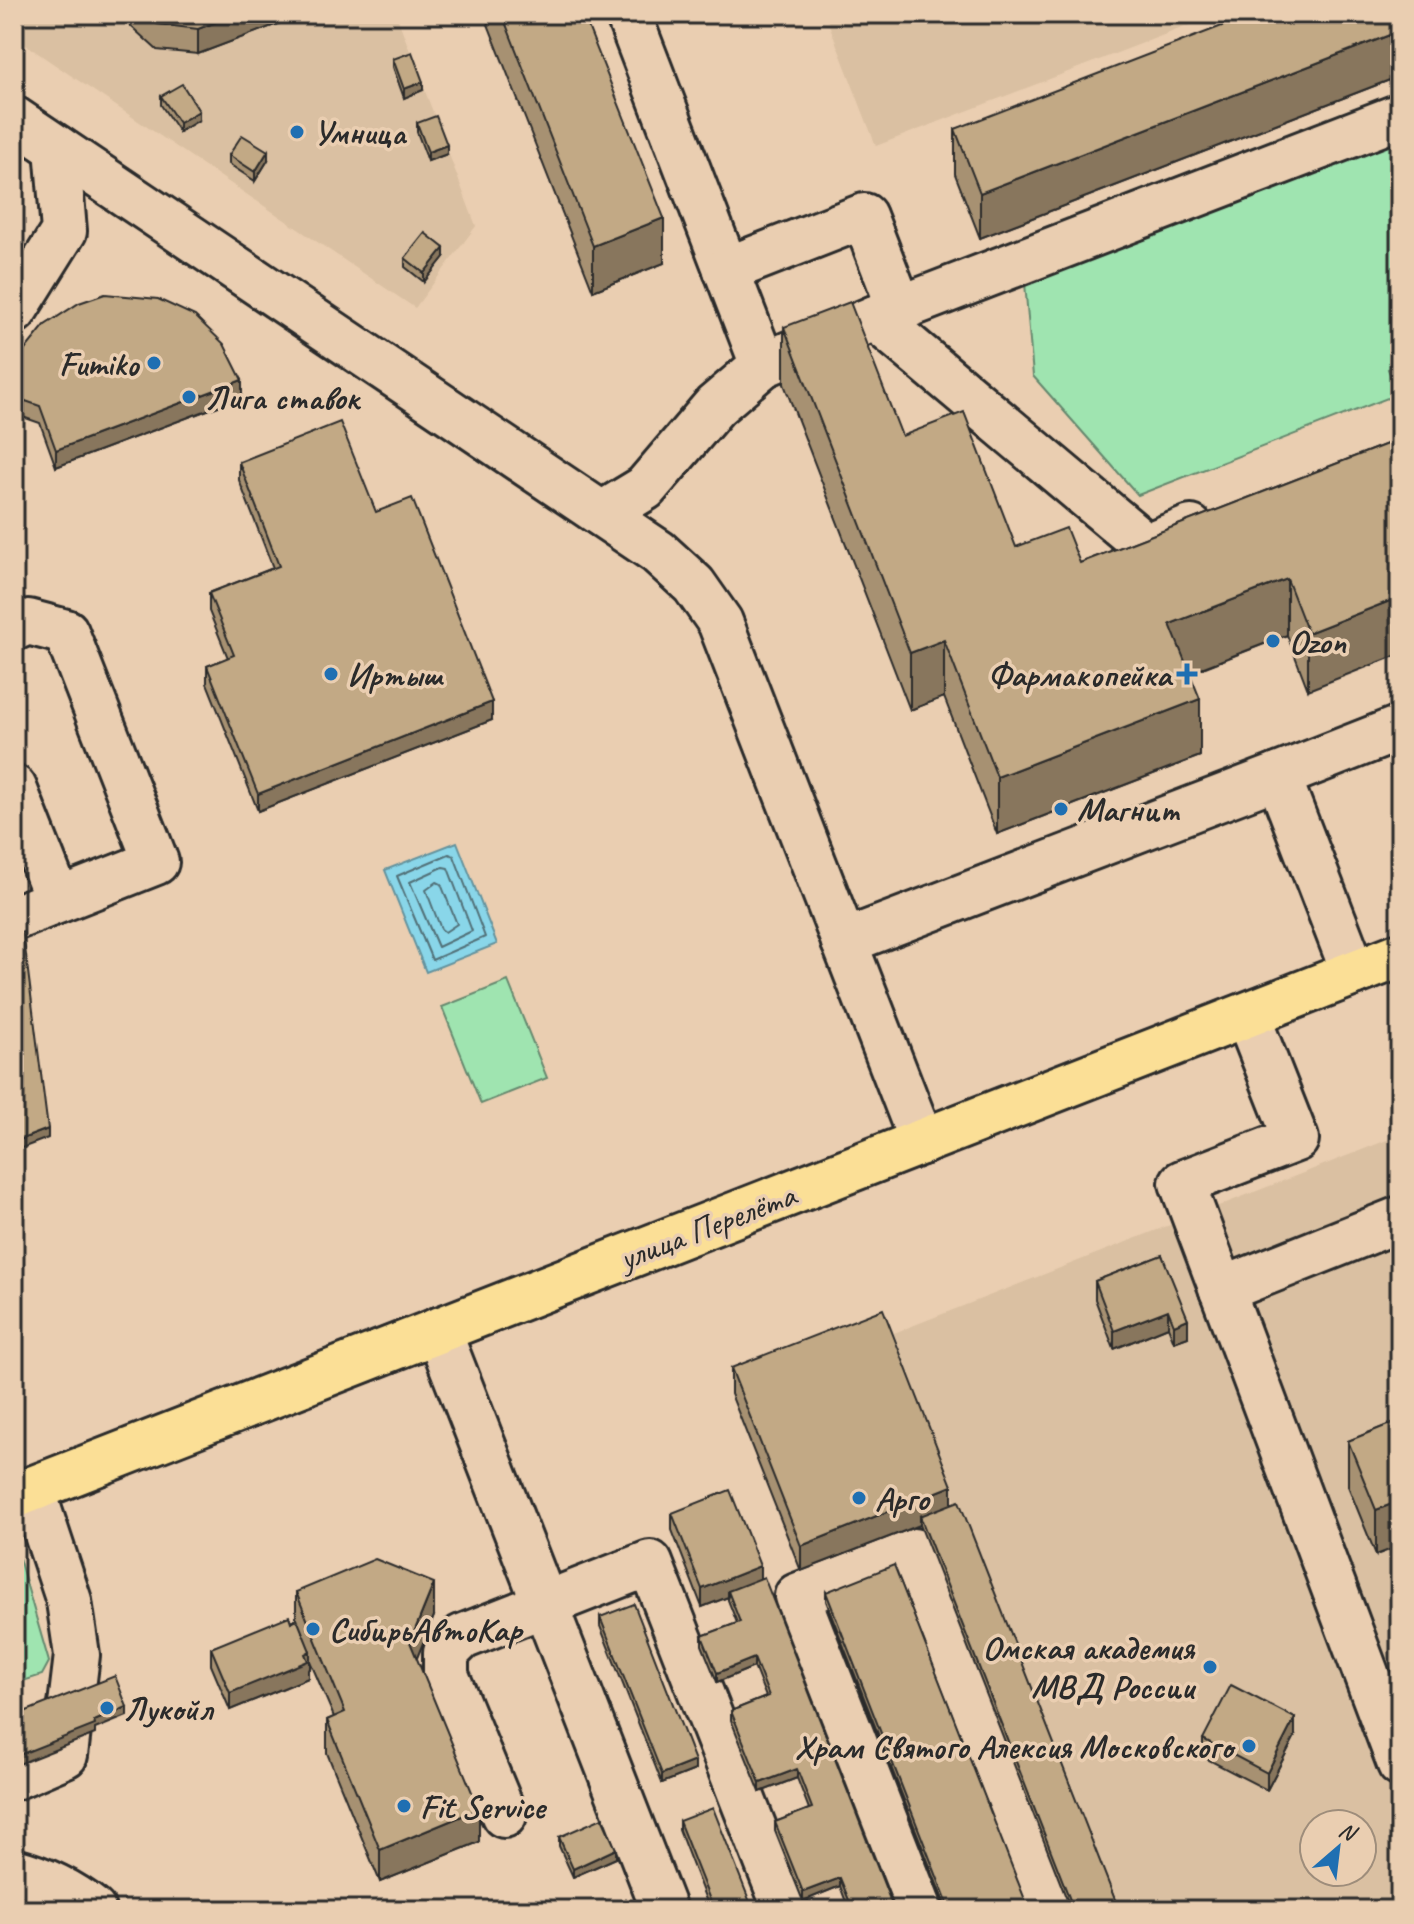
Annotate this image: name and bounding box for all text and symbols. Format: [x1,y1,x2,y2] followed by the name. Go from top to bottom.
[313,111,407,154] place label: Умница
[288,123,306,141] marker: Умница
[59,342,141,385] place label: Fumiko
[145,354,163,372] marker: Fumiko
[205,376,361,419] place label: Лига ставок
[180,388,198,406] marker: Лига ставок
[1289,620,1347,663] place label: Ozon
[1264,632,1282,650] marker: Ozon
[347,653,444,696] place label: Иртыш
[988,653,1174,696] place label: Фармакопейка
[322,665,340,683] marker: Иртыш
[1178,665,1196,683] marker: Фармакопейка
[1077,788,1181,831] place label: Магнит
[1052,800,1070,818] marker: Магнит
[611,1172,803,1280] street label: улица Перелёта
[875,1477,931,1520] place label: Арго
[850,1489,868,1507] marker: Арго
[329,1608,524,1651] place label: СибирьАвтоКар
[304,1620,322,1638] marker: СибирьАвтоКар
[982,1626,1197,1708] place label: Омская академия МВД России
[1201,1658,1219,1676] marker: Омская академия МВД России
[123,1687,215,1730] place label: Лукойл
[98,1699,116,1717] marker: Лукойл
[795,1725,1237,1768] place label: Храм Святого Алексия Московского
[1240,1737,1258,1755] marker: Храм Святого Алексия Московского
[420,1785,548,1828] place label: Fit Service
[395,1797,413,1815] marker: Fit Service
[1298,1808,1378,1888] north arrow
[1334,1816,1362,1848] text: N

